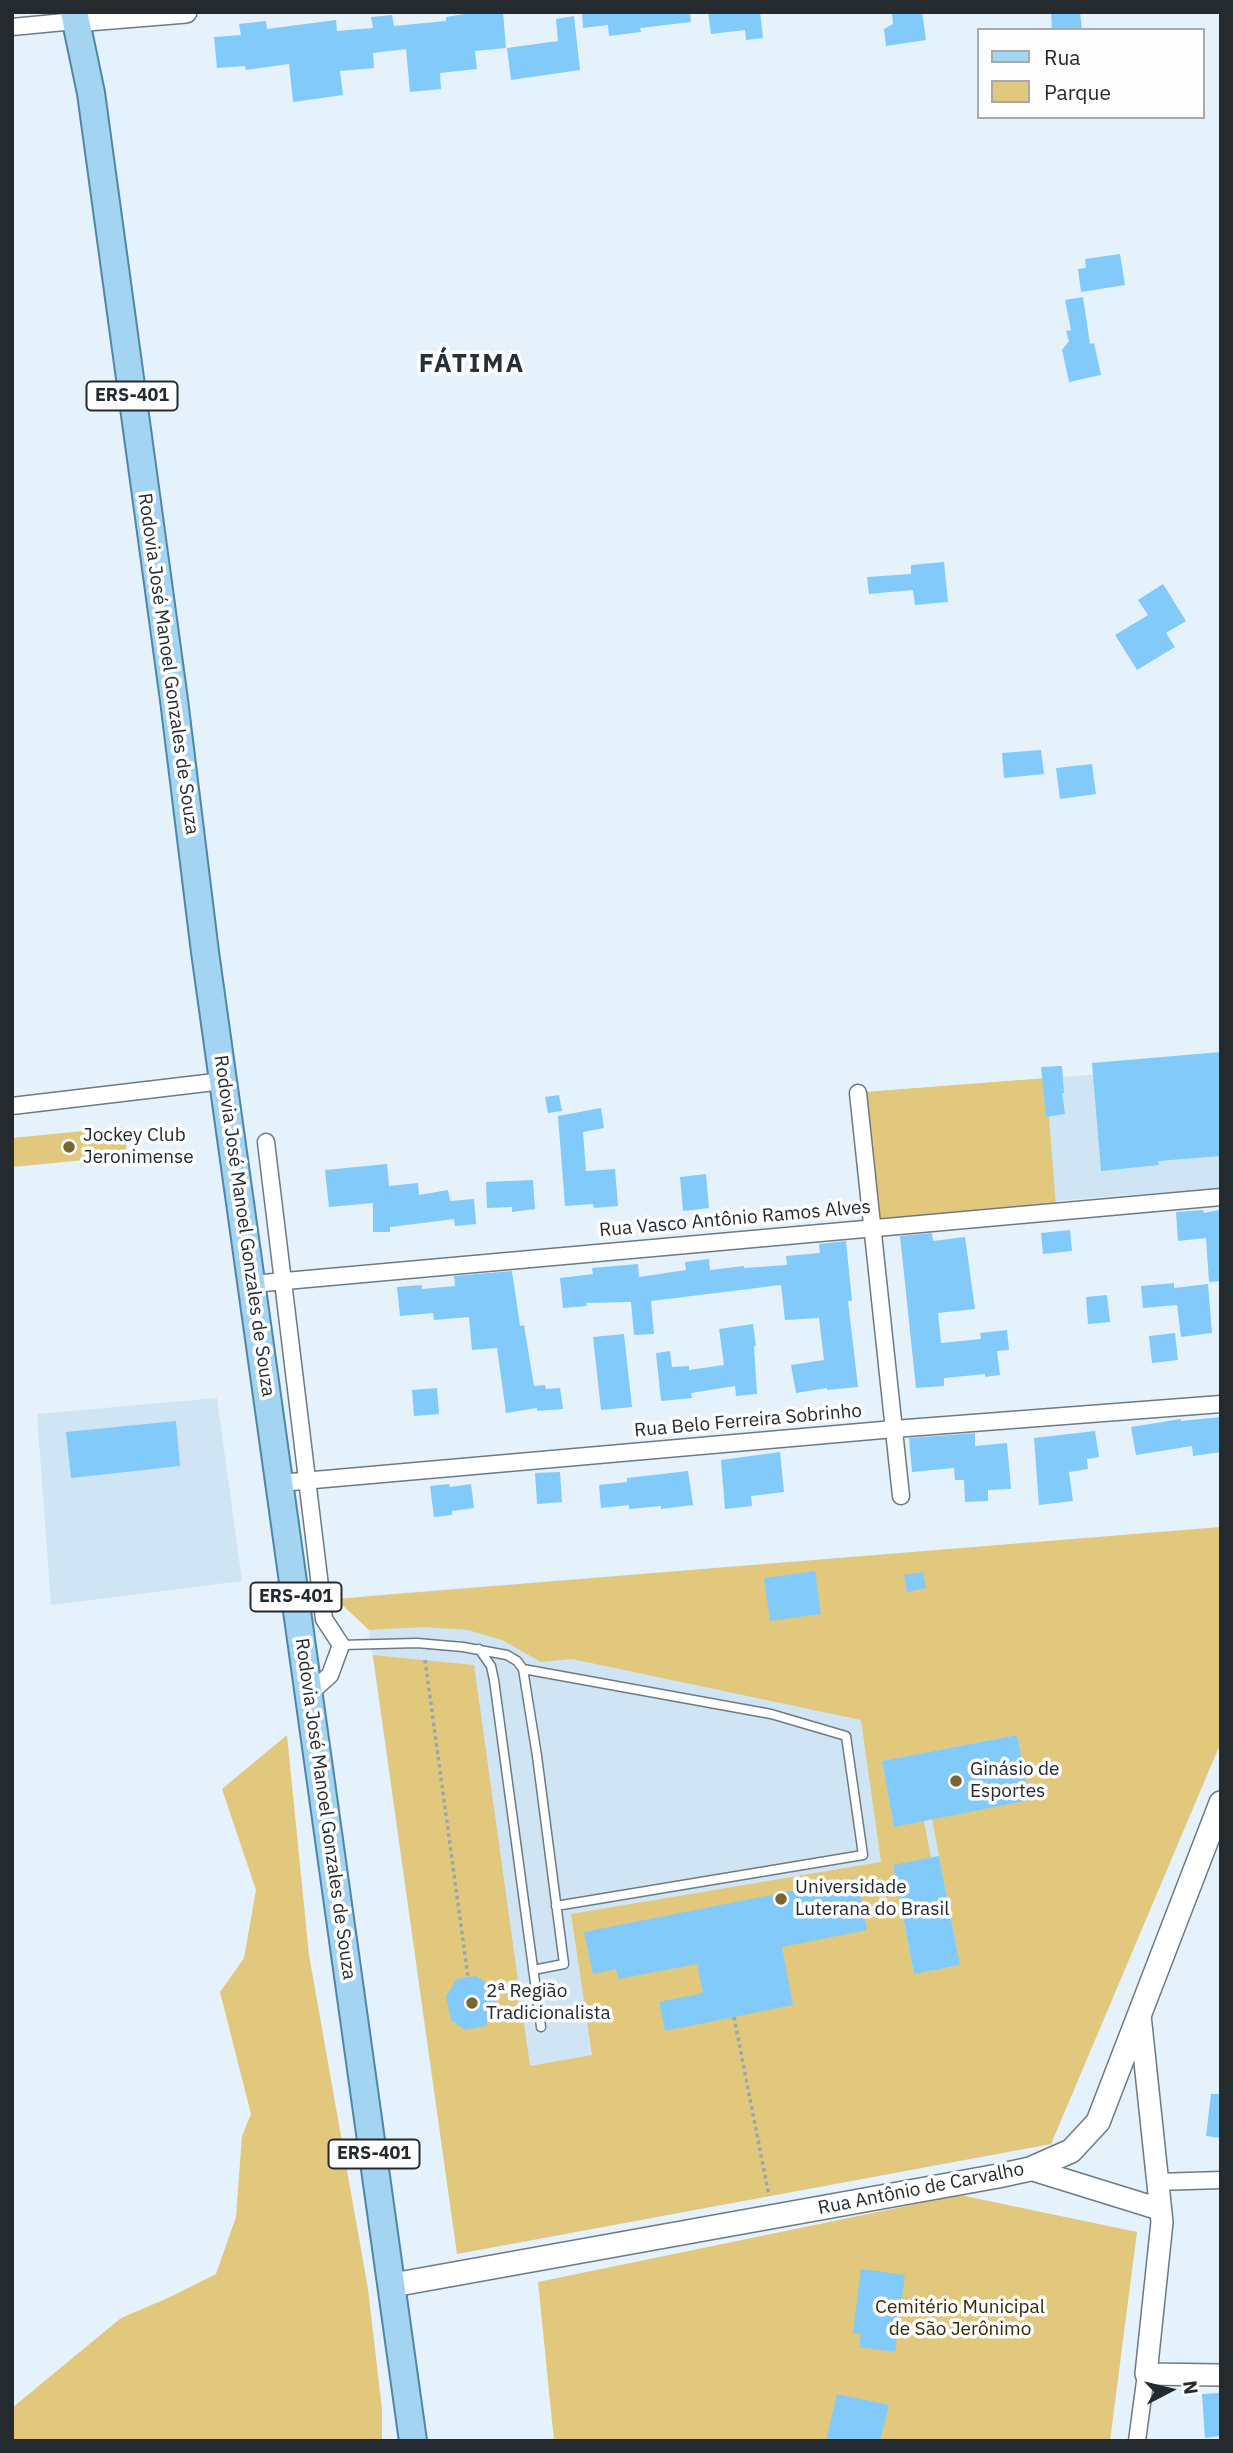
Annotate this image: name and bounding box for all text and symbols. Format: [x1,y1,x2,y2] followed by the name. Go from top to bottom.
[978,28,1205,119] legend
[1044,43,1081,71] text: Rua
[1044,78,1111,106] text: Parque
[420,348,524,380] district label: FÁTIMA
[86,382,178,410] road number: ERS-401
[133,492,203,836] street label: Rodovia José Manoel Gonzales de Souza
[209,1054,279,1398] street label: Rodovia José Manoel Gonzales de Souza
[83,1125,194,1169] place label: Jockey Club Jeronimense
[61,1139,77,1155] marker: Jockey Club Jeronimense
[598,1196,872,1242] street label: Rua Vasco Antônio Ramos Alves
[633,1400,863,1442] street label: Rua Belo Ferreira Sobrinho
[250,1582,342,1612] road number: ERS-401
[290,1637,360,1981] street label: Rodovia José Manoel Gonzales de Souza
[970,1759,1059,1803] place label: Ginásio de Esportes
[948,1773,964,1789] marker: Ginásio de Esportes
[795,1877,949,1921] place label: Universidade Luterana do Brasil
[773,1891,789,1907] marker: Universidade Luterana do Brasil
[486,1981,611,2025] place label: 2ª Região Tradicionalista
[464,1995,480,2011] marker: 2ª Região Tradicionalista
[328,2140,420,2168] road number: ERS-401
[816,2158,1026,2220] street label: Rua Antônio de Carvalho
[875,2297,1045,2341] park label: Cemitério Municipal de São Jerônimo
[1135,2355,1205,2425] north arrow
[1178,2379,1204,2396] text: N

